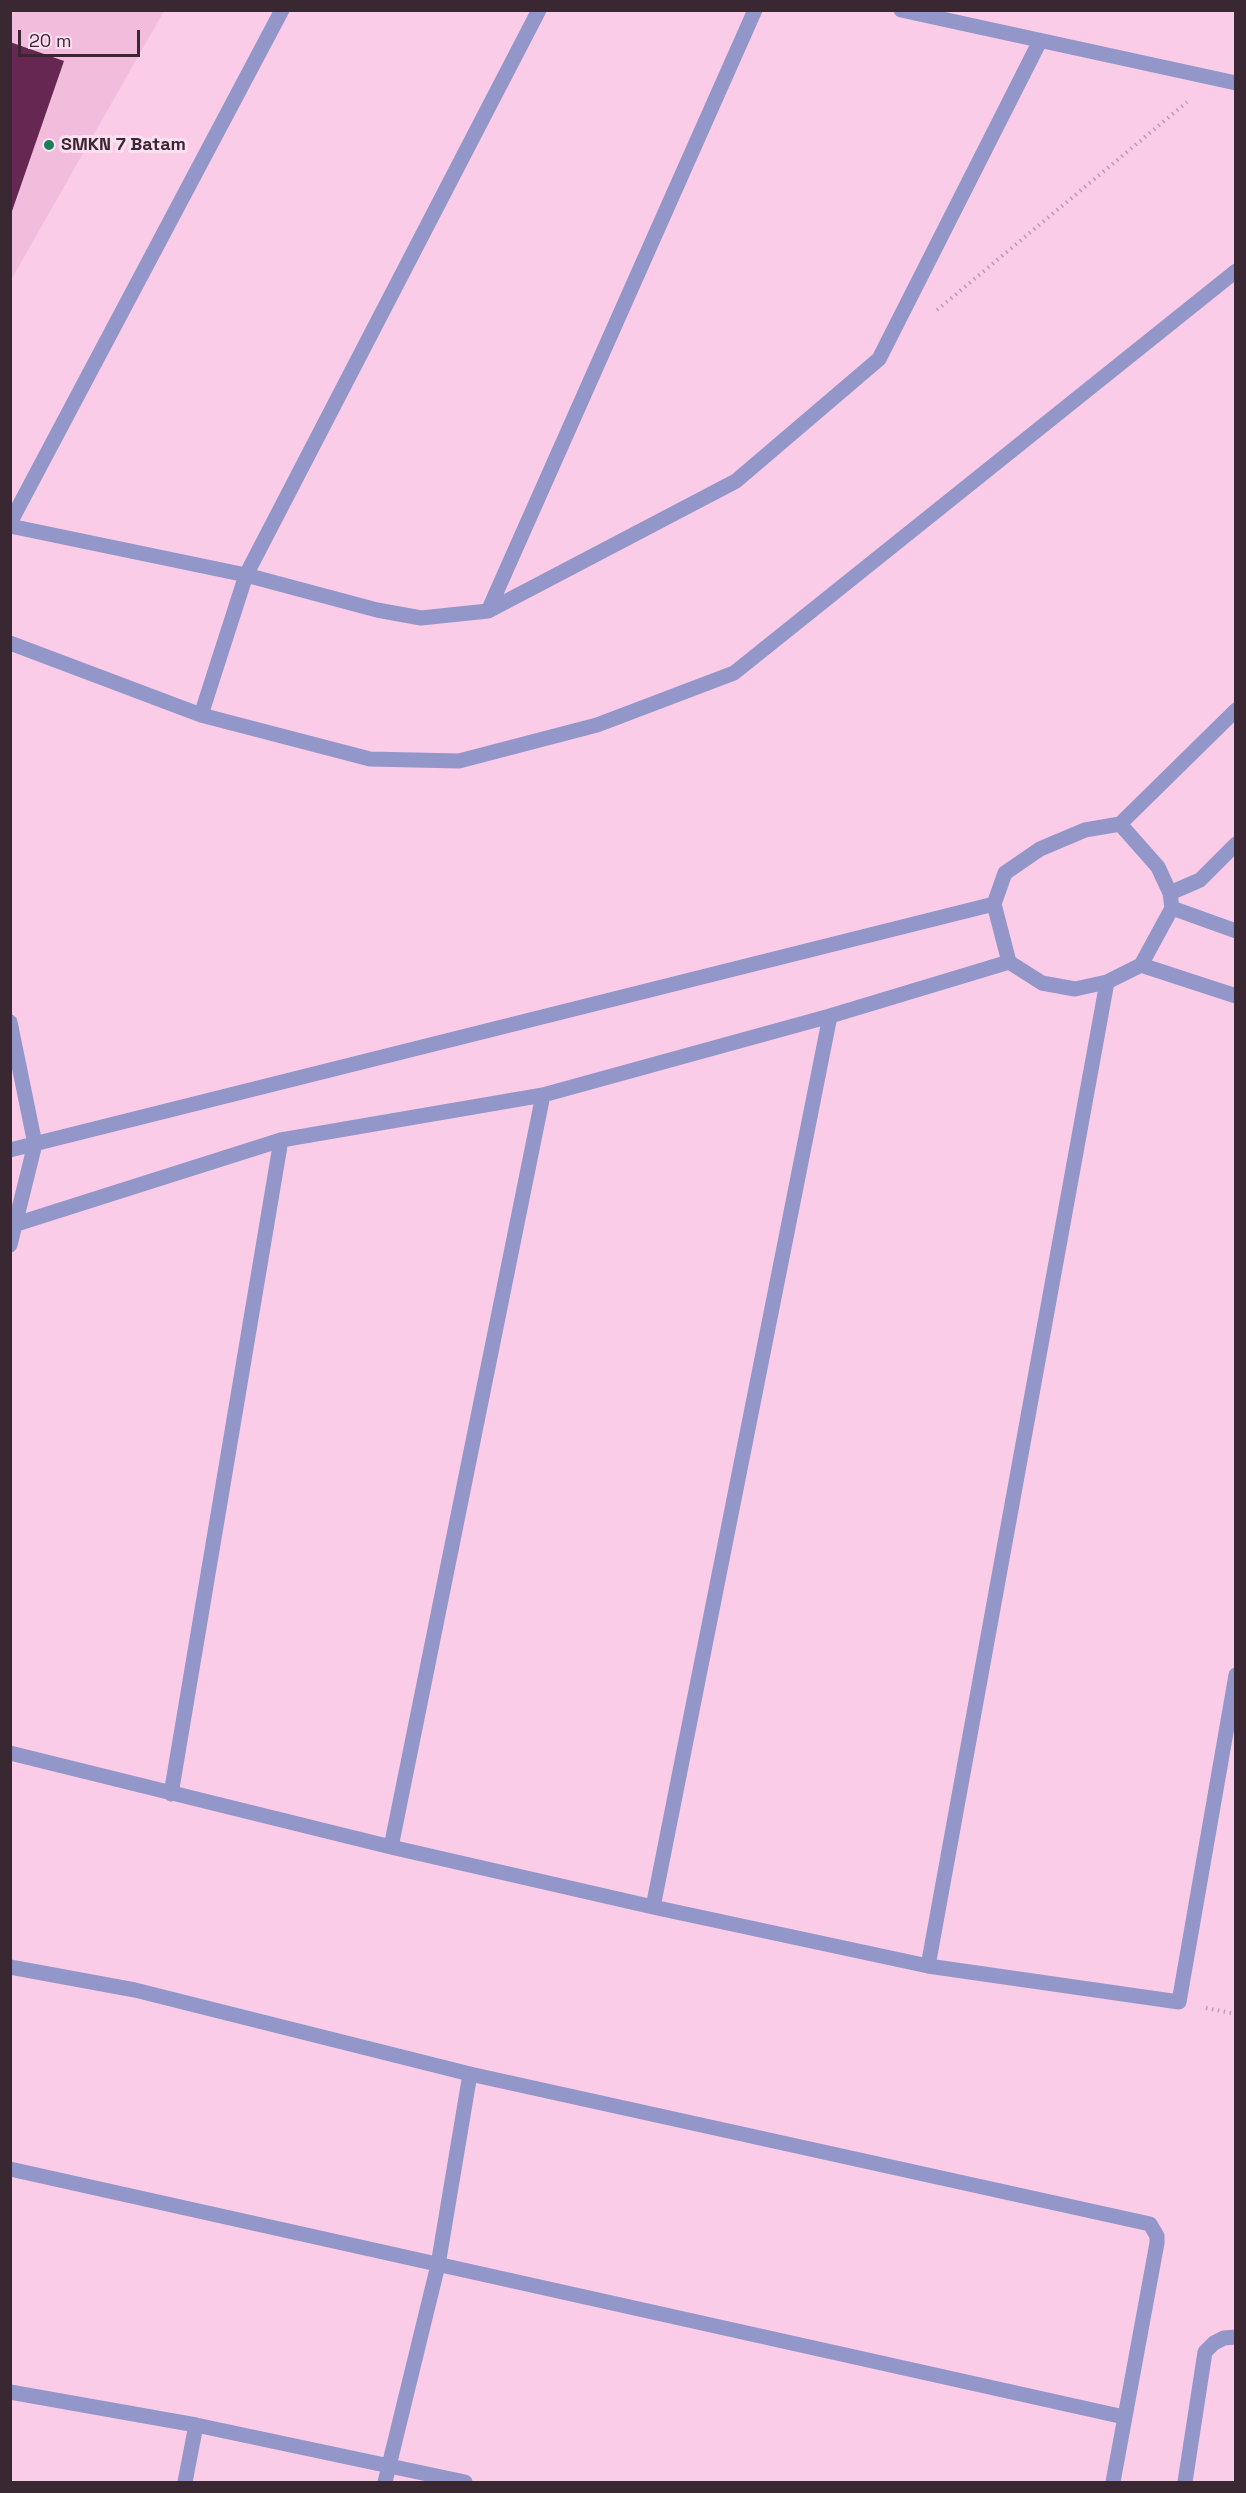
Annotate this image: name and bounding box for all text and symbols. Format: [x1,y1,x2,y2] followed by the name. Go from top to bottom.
[21,18,142,56] scale bar
[29,29,72,52] text: 20 m
[61,134,186,156] place label: SMKN 7 Batam
[42,138,56,152] marker: SMKN 7 Batam

